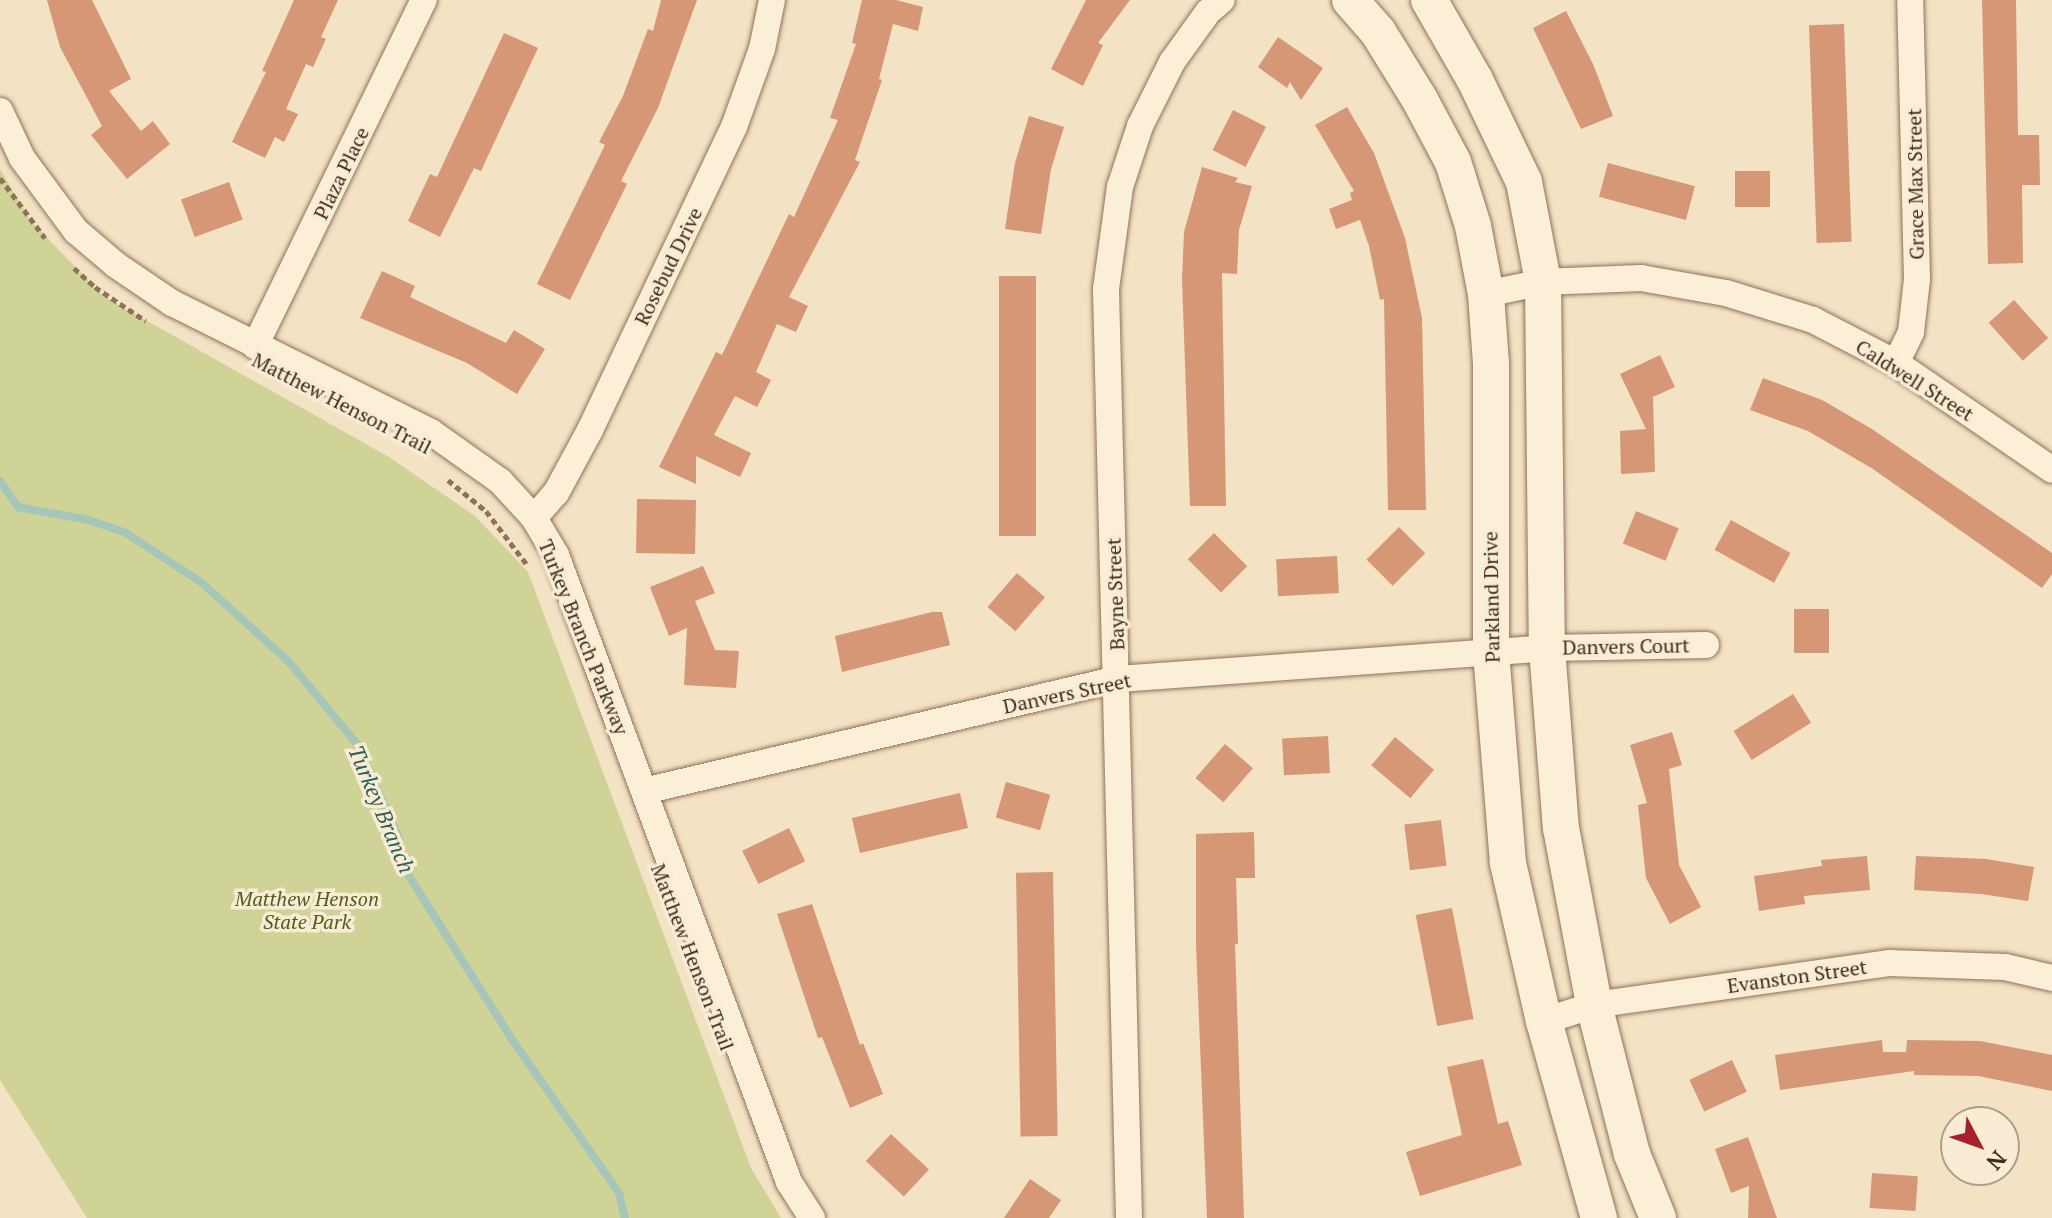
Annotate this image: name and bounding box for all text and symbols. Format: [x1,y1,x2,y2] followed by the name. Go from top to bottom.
[1902,108,1928,260] street label: Grace Max Street
[308,123,374,223] street label: Plaza Place
[629,203,707,329] street label: Rosebud Drive
[1852,334,1978,426] street label: Caldwell Street
[248,347,436,459] street label: Matthew Henson Trail
[1478,531,1504,663] street label: Parkland Drive
[534,536,634,738] street label: Turkey Branch Parkway
[1101,537,1129,651] street label: Bayne Street
[1562,633,1690,659] street label: Danvers Court
[1001,668,1133,718] street label: Danvers Street
[343,741,421,877] water label: Turkey Branch
[646,860,740,1054] street label: Matthew Henson Trail
[235,886,379,933] park label: Matthew Henson State Park
[1726,954,1868,998] street label: Evanston Street
[1940,1106,2020,1186] north arrow
[1981,1145,2013,1177] text: N

